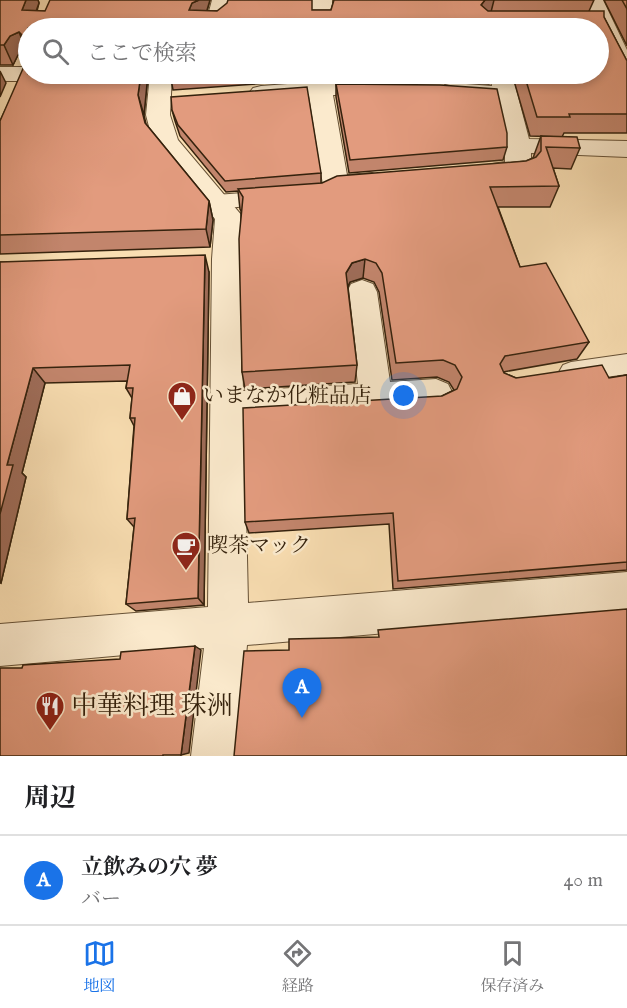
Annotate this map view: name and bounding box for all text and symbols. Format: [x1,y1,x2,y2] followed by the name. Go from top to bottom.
[18,18,609,84] search box
[39,35,72,68] icon: search
[87,40,197,68] text: ここで検索
[166,380,198,422] shop icon: いまなか化粧品店
[389,381,418,410] your location
[203,383,371,410] place label: いまなか化粧品店
[170,530,202,572] cafe icon: 喫茶マック
[207,533,311,560] place label: 喫茶マック
[282,668,322,718] pin: A
[34,690,66,732] restaurant icon: 中華料理 珠洲
[71,690,233,723] place label: 中華料理 珠洲
[24,782,76,815] text: 周辺
[81,854,218,882] text: 立飲みの穴 夢
[37,868,50,893] text: A
[564,868,603,893] text: 40 m
[81,887,121,912] text: バー
[83,937,116,997] tab: 地図
[281,937,314,997] tab: 経路
[480,937,544,997] tab: 保存済み

